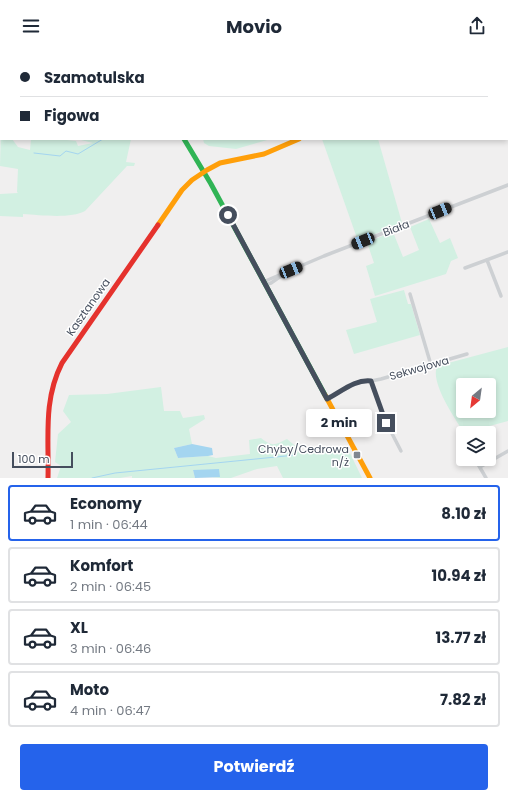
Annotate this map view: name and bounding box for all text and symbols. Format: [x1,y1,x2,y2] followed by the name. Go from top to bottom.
[226,14,282,39] text: Movio
[20,15,42,37] icon: menu
[466,15,488,37] icon: share
[44,67,145,88] text: Szamotulska
[44,105,100,126] text: Figowa
[427,201,453,221] car
[219,206,237,224] route start
[380,216,412,240] street label: Biała
[350,231,376,251] car
[278,260,304,280] car
[62,275,114,339] street label: Kasztanowa
[387,352,451,384] street label: Sekwojowa
[456,378,496,418] north arrow
[456,378,496,466] map controls
[306,409,372,437] callout: 2 min
[321,413,357,432] text: 2 min
[377,414,395,432] route end
[456,426,496,466] button: layers
[258,441,349,470] place label: Chyby/Cedrowa n/ż
[12,450,73,469] scale bar
[352,450,362,460] marker: Chyby/Cedrowa n/ż
[18,451,50,467] text: 100 m
[70,493,142,514] text: Economy
[22,495,58,531] icon: car
[441,503,486,524] text: 8.10 zł
[70,515,148,534] text: 1 min · 06:44
[70,555,133,576] text: Komfort
[22,557,58,593] icon: car
[432,565,486,586] text: 10.94 zł
[70,577,151,596] text: 2 min · 06:45
[70,617,88,638] text: XL
[22,619,58,655] icon: car
[436,627,486,648] text: 13.77 zł
[70,639,151,658] text: 3 min · 06:46
[70,679,109,700] text: Moto
[22,681,58,717] icon: car
[440,689,486,710] text: 7.82 zł
[70,701,151,720] text: 4 min · 06:47
[20,744,488,790] button: Potwierdź

